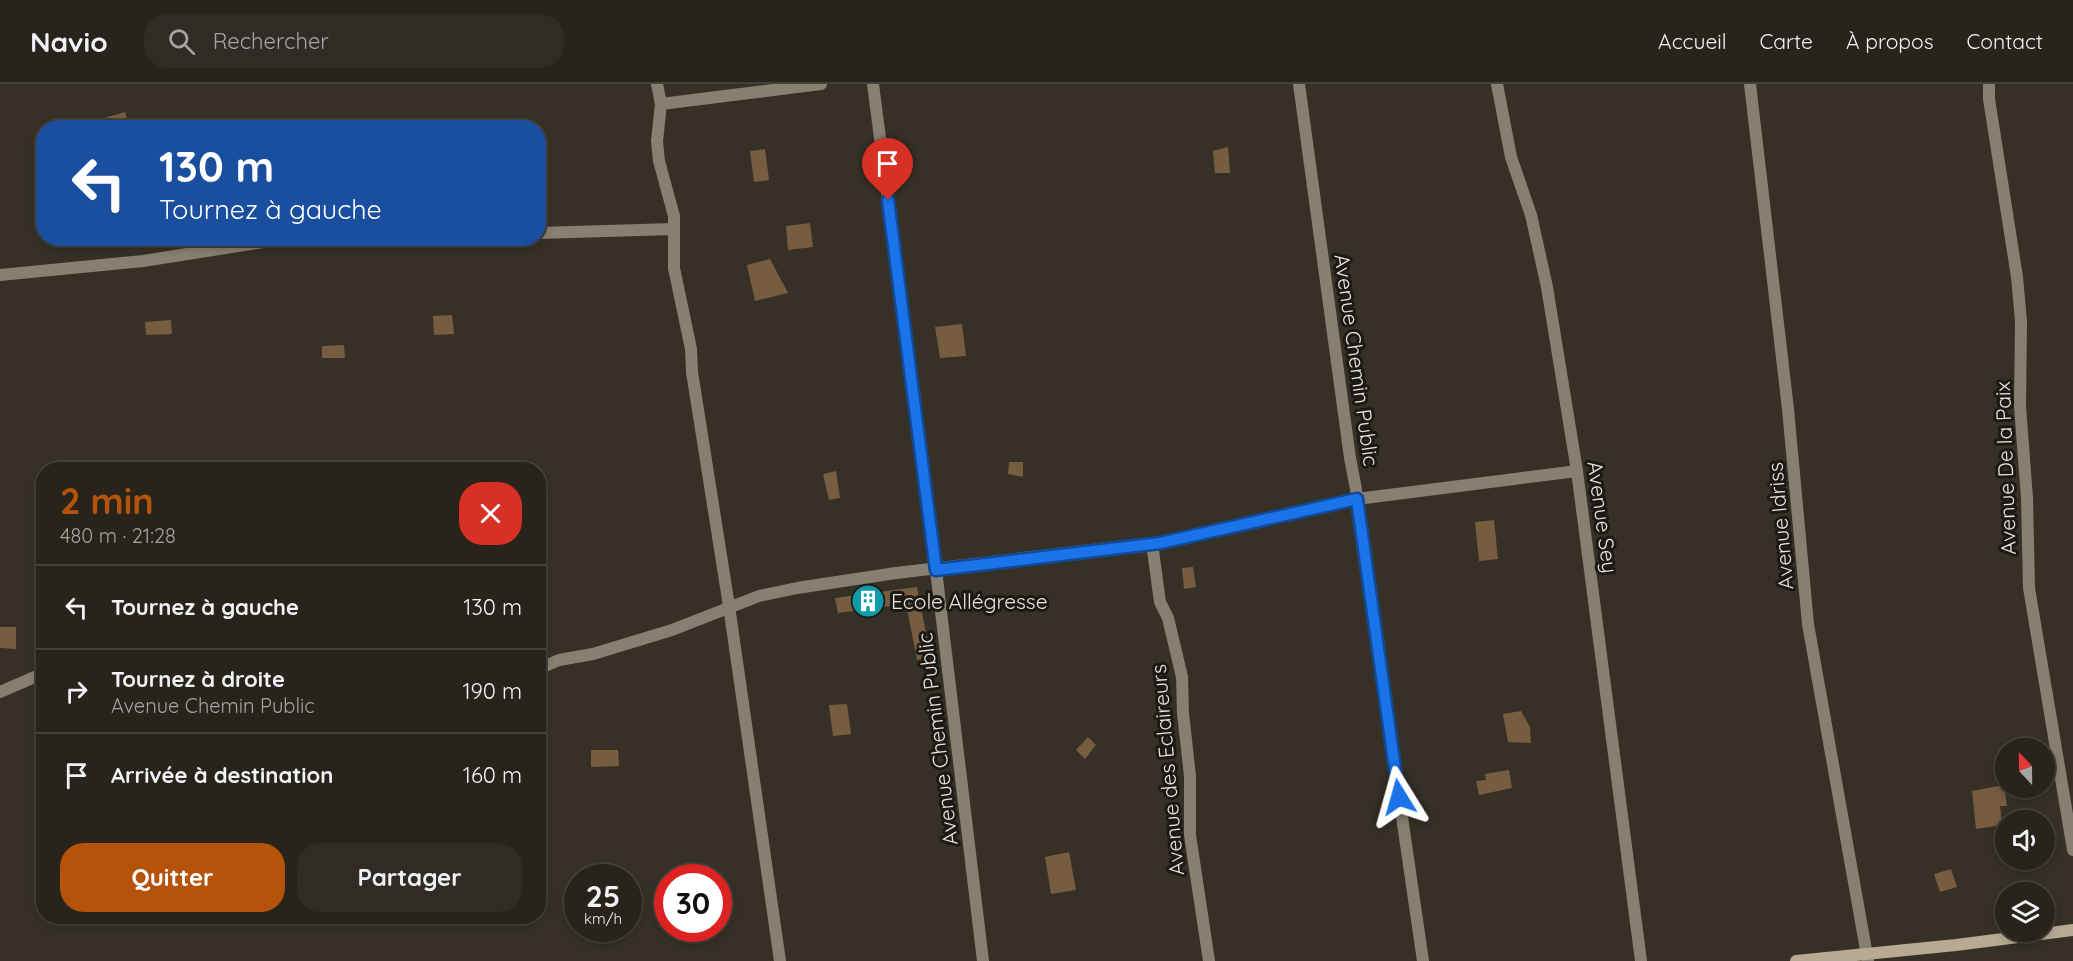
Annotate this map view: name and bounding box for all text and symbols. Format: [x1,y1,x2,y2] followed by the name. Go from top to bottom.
[144,14,564,68] search box
[30,24,108,59] text: Navio
[165,25,198,58] icon: search
[213,27,329,55] text: Rechercher
[1658,28,1727,54] text: Accueil
[1760,28,1813,54] text: Carte
[1846,28,1934,54] text: À propos
[1967,28,2043,54] text: Contact
[862,138,913,200] pin
[159,140,274,193] text: 130 m
[60,144,138,222] icon: left
[871,147,904,180] icon: arrive
[159,192,382,226] text: Tournez à gauche
[1329,252,1385,468] street label: Avenue Chemin Public
[1989,381,2021,555] street label: Avenue De la Paix
[1582,459,1624,575] street label: Avenue Sey
[1761,461,1799,591] street label: Avenue Idriss
[60,478,154,523] text: 2 min
[459,482,522,545] button: close
[60,523,176,548] text: 480 m · 21:28
[850,583,886,619] building icon: Ecole Allégresse
[891,588,1048,614] place label: Ecole Allégresse
[60,591,93,624] icon: left
[111,593,299,621] text: Tournez à gauche
[463,593,522,621] text: 130 m
[911,631,963,847] street label: Avenue Chemin Public
[1145,663,1189,877] street label: Avenue des Eclaireurs
[111,665,285,693] text: Tournez à droite
[60,675,93,708] icon: right
[462,677,522,705] text: 190 m
[111,693,315,718] text: Avenue Chemin Public
[1995,738,2055,798] north arrow
[1995,738,2055,942] map controls
[60,759,93,792] icon: arrive
[111,761,333,789] text: Arrivée à destination
[463,761,522,789] text: 160 m
[1367,765,1431,829] position arrow
[1995,810,2055,870] button: sound
[60,843,285,912] button: Quitter
[297,843,522,912] button: Partager
[654,864,732,942] speed limit sign: 30
[586,877,620,915] text: 25
[1995,882,2055,942] button: layers
[584,909,622,928] text: km/h

